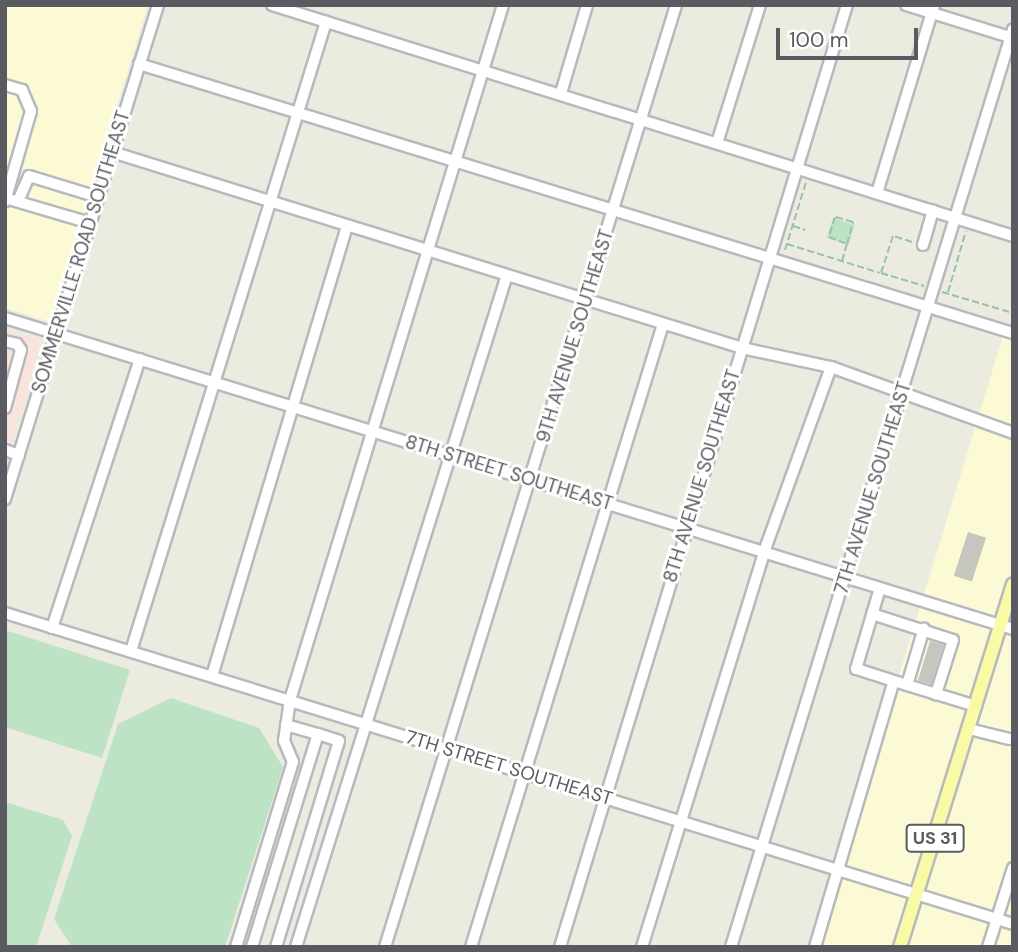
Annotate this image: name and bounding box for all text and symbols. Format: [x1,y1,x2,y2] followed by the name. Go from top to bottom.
[780,14,922,58] scale bar
[789,26,849,54] text: 100 m
[27,108,135,396] street label: SOMMERVILLE ROAD SOUTHEAST
[532,227,618,445] street label: 9TH AVENUE SOUTHEAST
[659,367,745,585] street label: 8TH AVENUE SOUTHEAST
[830,379,916,597] street label: 7TH AVENUE SOUTHEAST
[402,431,616,515] street label: 8TH STREET SOUTHEAST
[403,726,615,810] street label: 7TH STREET SOUTHEAST
[905,824,965,852] road number: US 31

